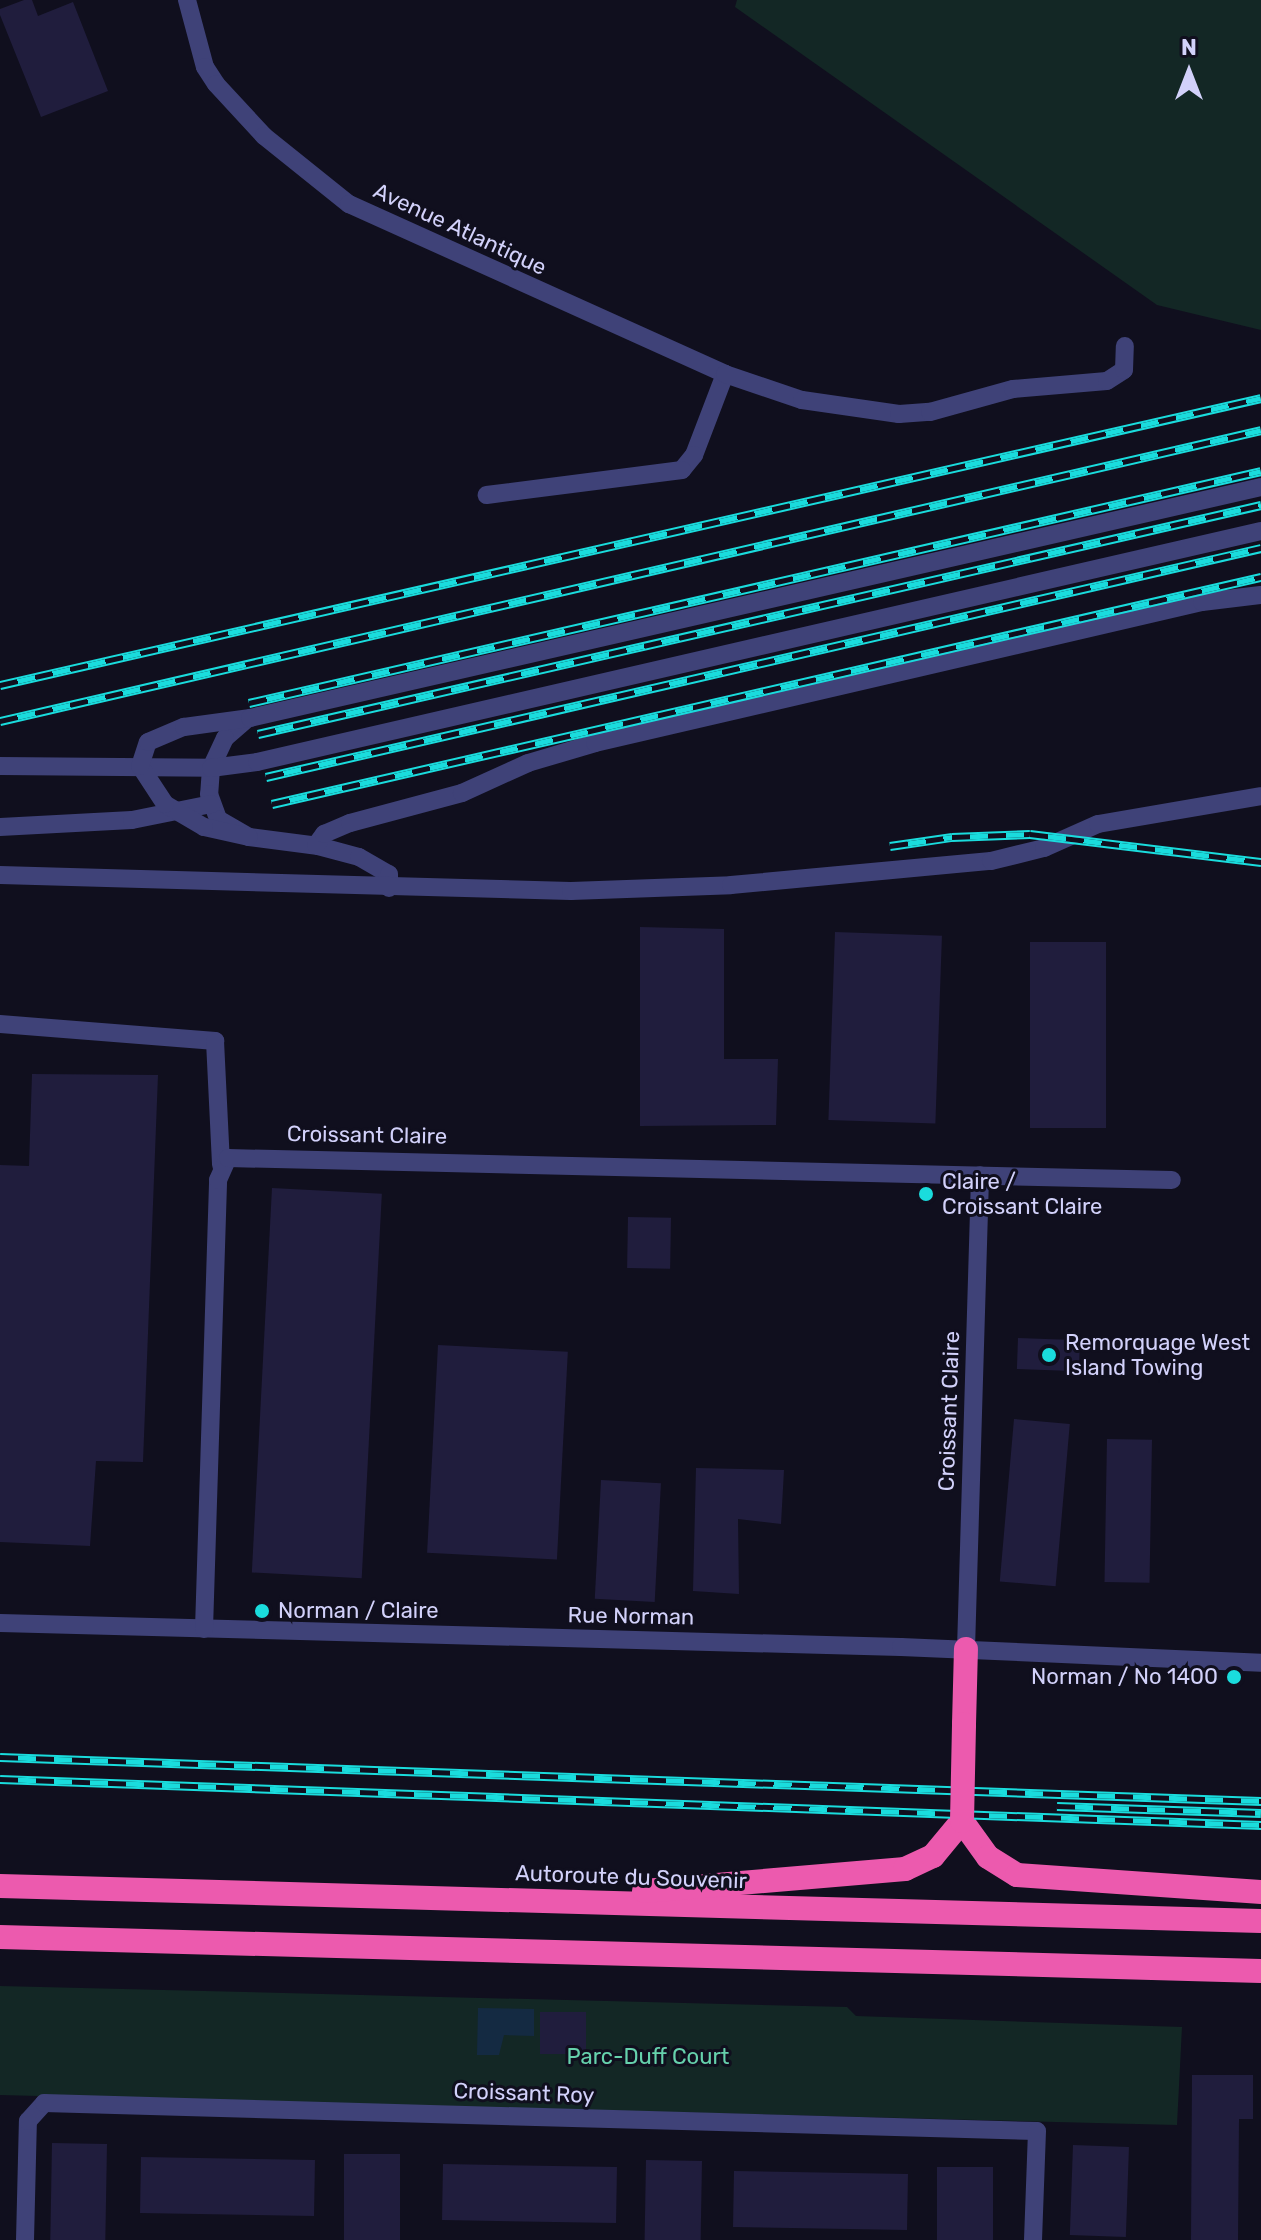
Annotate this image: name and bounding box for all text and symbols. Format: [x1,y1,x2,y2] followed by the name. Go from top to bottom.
[1149,32,1229,112] north arrow
[1181,34,1197,61] text: N
[369,177,551,281] street label: Avenue Atlantique
[287,1120,447,1150] street label: Croissant Claire
[942,1168,1102,1220] place label: Claire / Croissant Claire
[917,1185,935,1203] marker: Claire / Croissant Claire
[1065,1329,1251,1380] place label: Remorquage West Island Towing
[933,1330,965,1492] street label: Croissant Claire
[1040,1346,1058,1364] marker: Remorquage West Island Towing
[278,1598,439,1624] place label: Norman / Claire
[253,1602,271,1620] marker: Norman / Claire
[567,1602,695,1630] street label: Rue Norman
[1031,1664,1218,1690] place label: Norman / No 1400
[1225,1668,1243,1686] marker: Norman / No 1400
[515,1860,747,1894] street label: Autoroute du Souvenir
[566,2044,730,2070] park label: Parc-Duff Court
[453,2077,595,2109] street label: Croissant Roy

